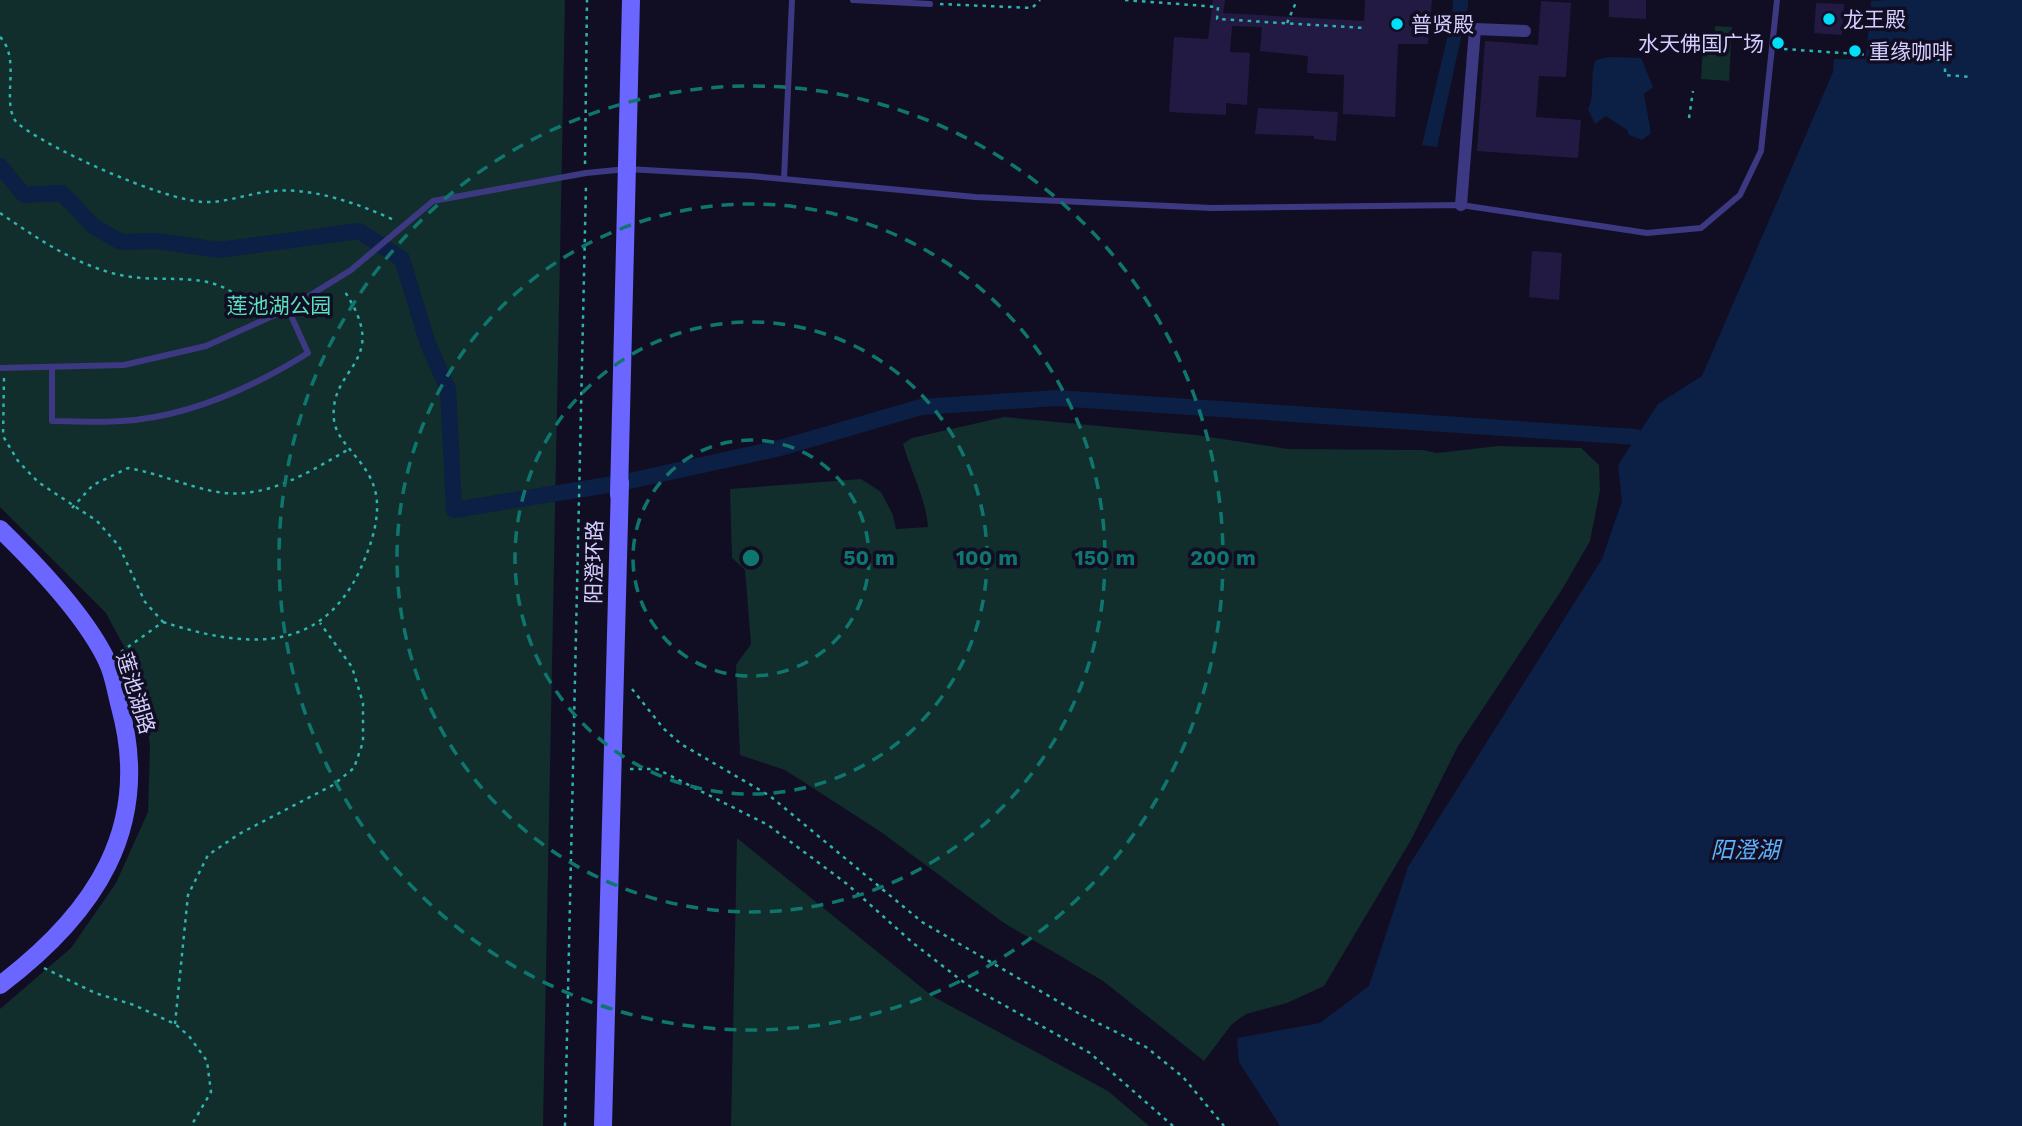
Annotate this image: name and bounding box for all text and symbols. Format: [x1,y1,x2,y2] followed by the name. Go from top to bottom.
[1843,7,1906,32] place label: 龙王殿
[1821,11,1837,27] marker: 龙王殿
[1411,12,1474,37] place label: 普贤殿
[1389,16,1405,32] marker: 普贤殿
[1638,31,1764,56] place label: 水天佛国广场
[1770,35,1786,51] marker: 水天佛国广场
[1869,39,1953,64] place label: 重缘咖啡
[1847,43,1863,59] marker: 重缘咖啡
[227,293,332,318] park label: 莲池湖公园
[581,520,607,604] street label: 阳澄环路
[843,545,895,570] text: 50 m
[956,545,1018,570] text: 100 m
[1075,545,1135,570] text: 150 m
[1190,545,1256,570] text: 200 m
[739,546,763,570] centre of rings
[112,649,160,737] street label: 莲池湖路
[1711,837,1783,864] water label: 阳澄湖

